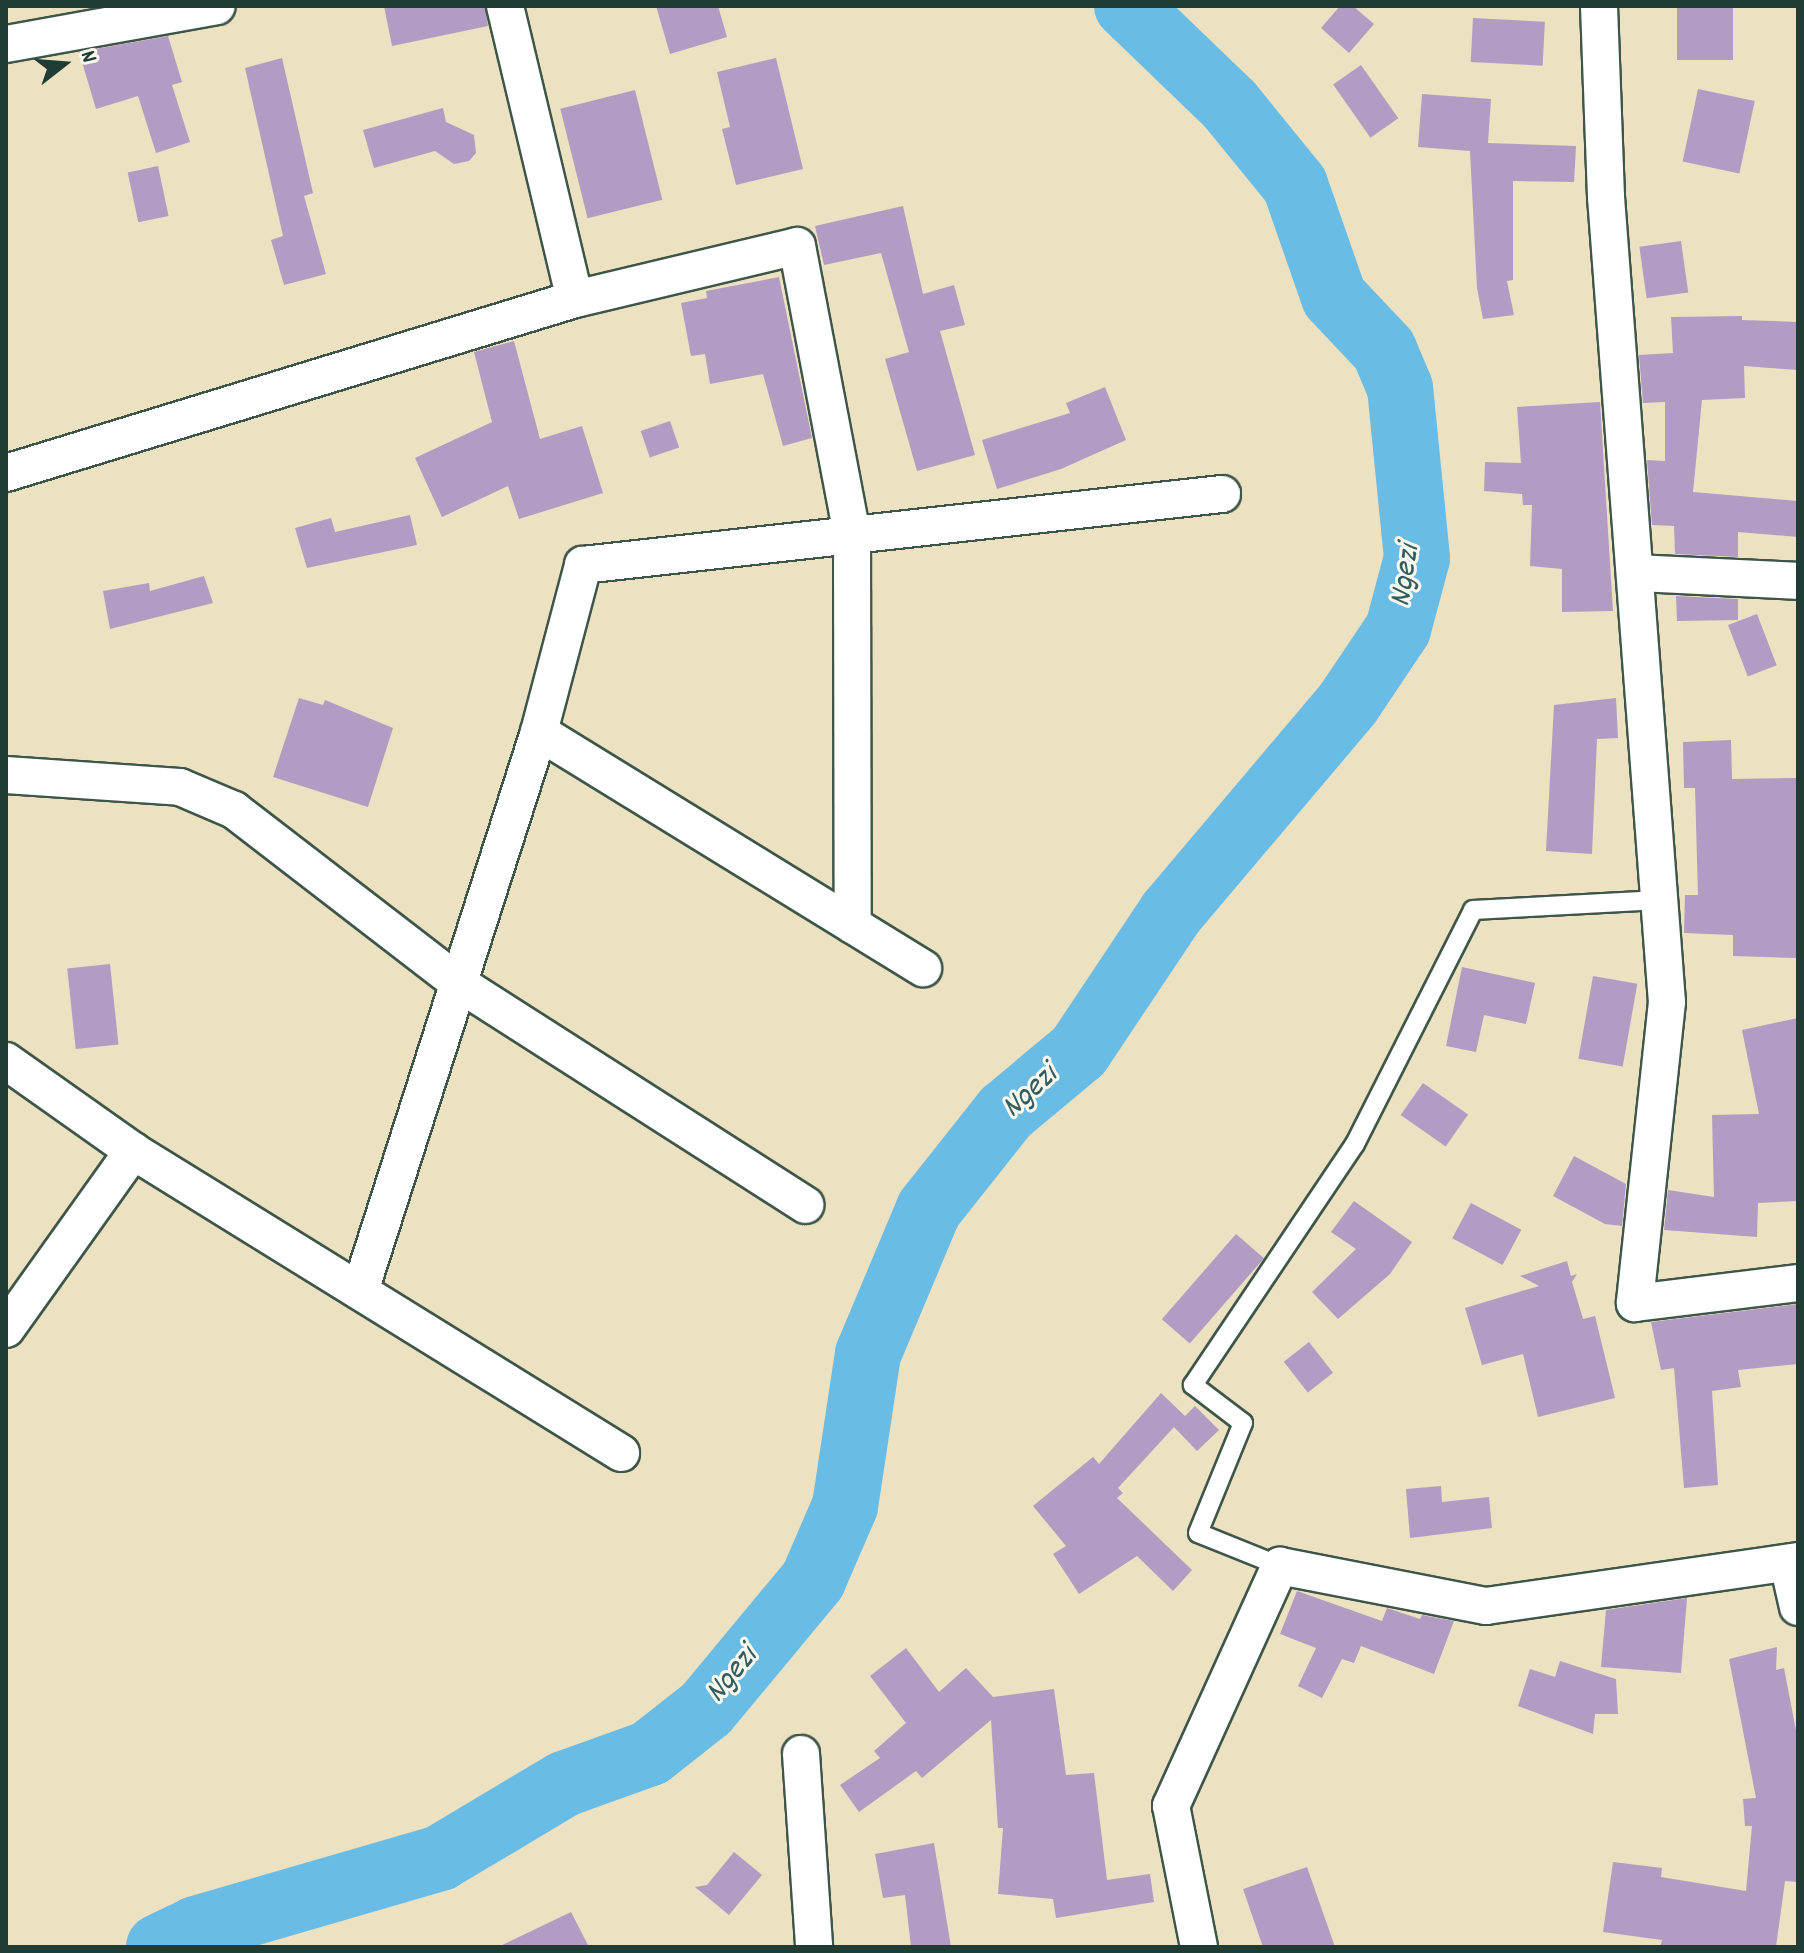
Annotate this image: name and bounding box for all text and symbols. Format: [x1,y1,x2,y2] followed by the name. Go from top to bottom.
[24,24,104,104] north arrow
[71,47,104,67] text: N
[1383,542,1431,610] water label: Ngezi
[995,1058,1067,1128] water label: Ngezi
[698,1640,768,1712] water label: Ngezi

